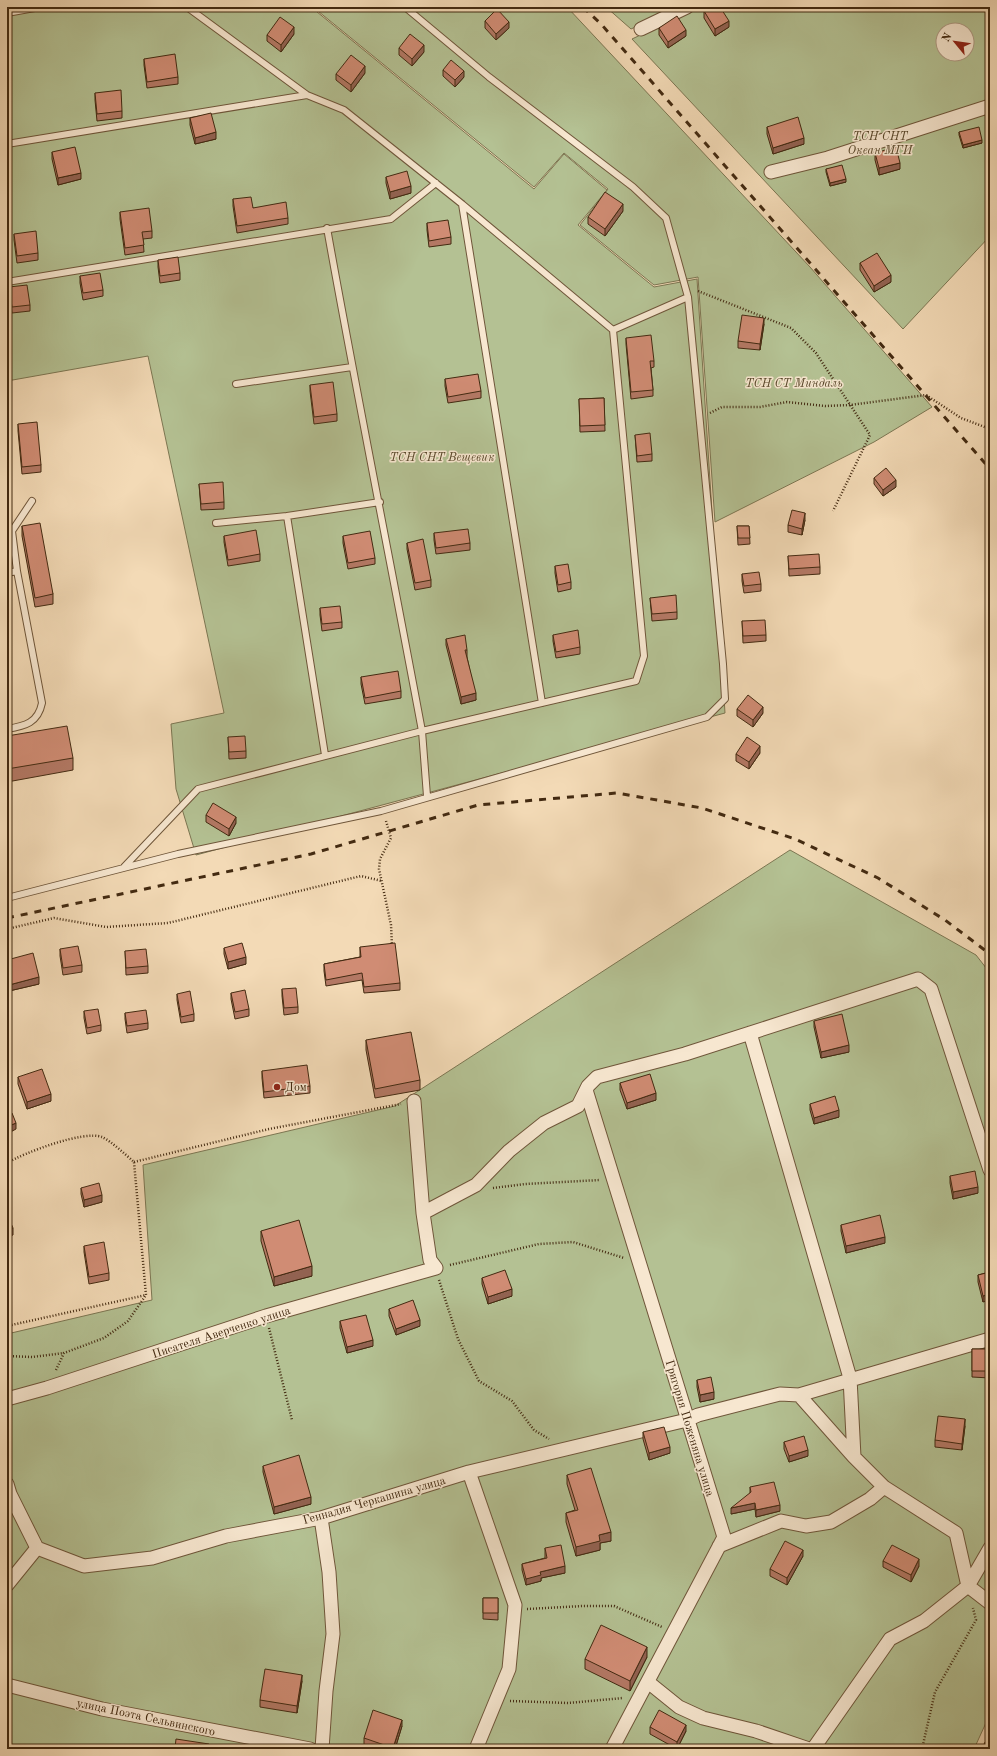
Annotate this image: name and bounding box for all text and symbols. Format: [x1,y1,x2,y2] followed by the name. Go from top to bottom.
[935,22,975,62] north arrow
[941,31,955,44] text: N
[848,131,914,157] park label: ТСН СНТ Океан МГИ
[745,378,843,390] park label: ТСН СТ Миндаль
[390,452,495,464] park label: ТСН СНТ Вещевик
[272,1082,282,1092] marker: Дом
[285,1082,307,1094] place label: Дом
[151,1305,292,1361] street label: Писателя Аверченко улица
[663,1359,716,1498] street label: Григория Поженяна улица
[301,1475,447,1527] street label: Геннадия Черкашина улица
[75,1697,216,1739] street label: улица Поэта Сельвинского

